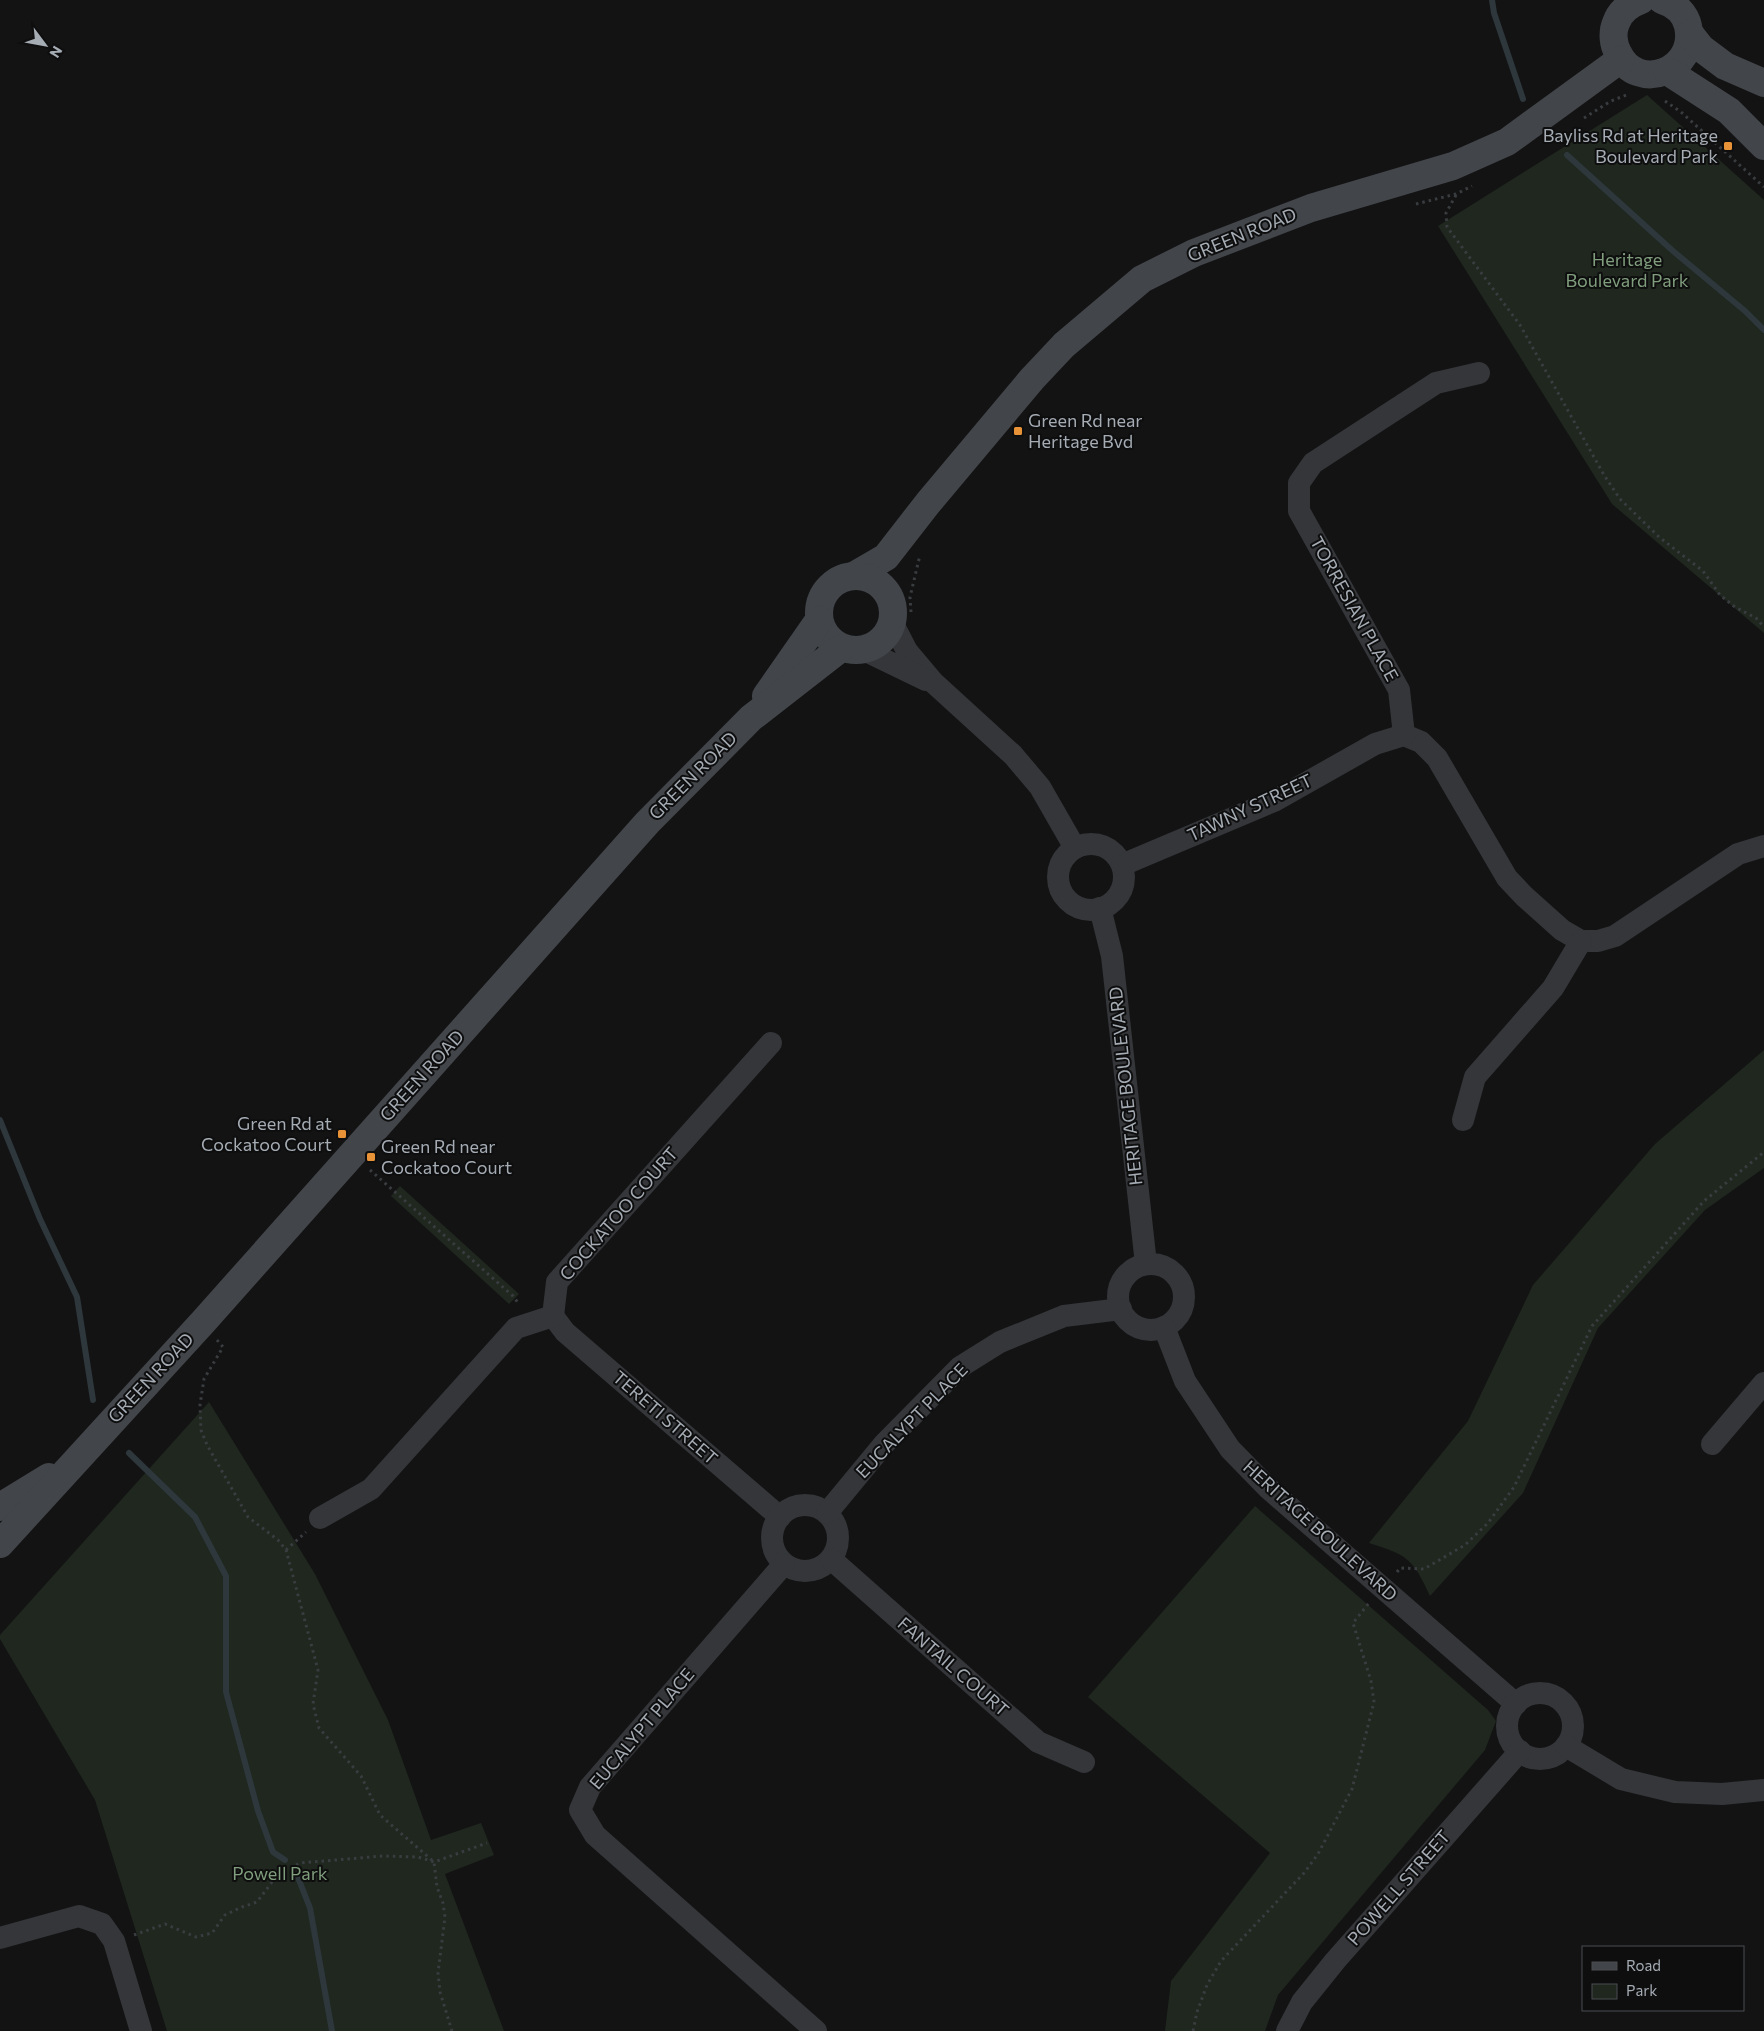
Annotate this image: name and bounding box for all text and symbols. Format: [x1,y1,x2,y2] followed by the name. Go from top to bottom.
[20,20,70,70] north arrow
[46,43,66,61] text: N
[1543,124,1718,167] place label: Bayliss Rd at Heritage Boulevard Park
[1722,140,1734,152] marker: Bayliss Rd at Heritage Boulevard Park
[1184,202,1299,266] street label: GREEN ROAD
[1565,248,1689,291] park label: Heritage Boulevard Park
[1028,409,1143,452] place label: Green Rd near Heritage Bvd
[1012,425,1024,437] marker: Green Rd near Heritage Bvd
[1306,532,1404,685] street label: TORRESIAN PLACE
[644,727,741,824] street label: GREEN ROAD
[1184,769,1315,846] street label: TAWNY STREET
[1104,986,1146,1187] street label: HERITAGE BOULEVARD
[375,1025,468,1126] street label: GREEN ROAD
[201,1112,332,1155] place label: Green Rd at Cockatoo Court
[336,1128,348,1140] marker: Green Rd at Cockatoo Court
[381,1135,512,1178] place label: Green Rd near Cockatoo Court
[554,1142,682,1285] street label: COCKATOO COURT
[365,1151,377,1163] marker: Green Rd near Cockatoo Court
[103,1328,198,1427] street label: GREEN ROAD
[851,1358,972,1482] street label: EUCALYPT PLACE
[609,1366,723,1469] street label: TERETI STREET
[1239,1455,1402,1605] street label: HERITAGE BOULEVARD
[894,1612,1014,1721] street label: FANTAIL COURT
[584,1663,698,1793] street label: EUCALYPT PLACE
[1342,1825,1454,1949] street label: POWELL STREET
[232,1862,328,1884] park label: Powell Park
[1582,1946,1744,2011] legend
[1626,1956,1661,1974] text: Road
[1626,1981,1657,1999] text: Park

